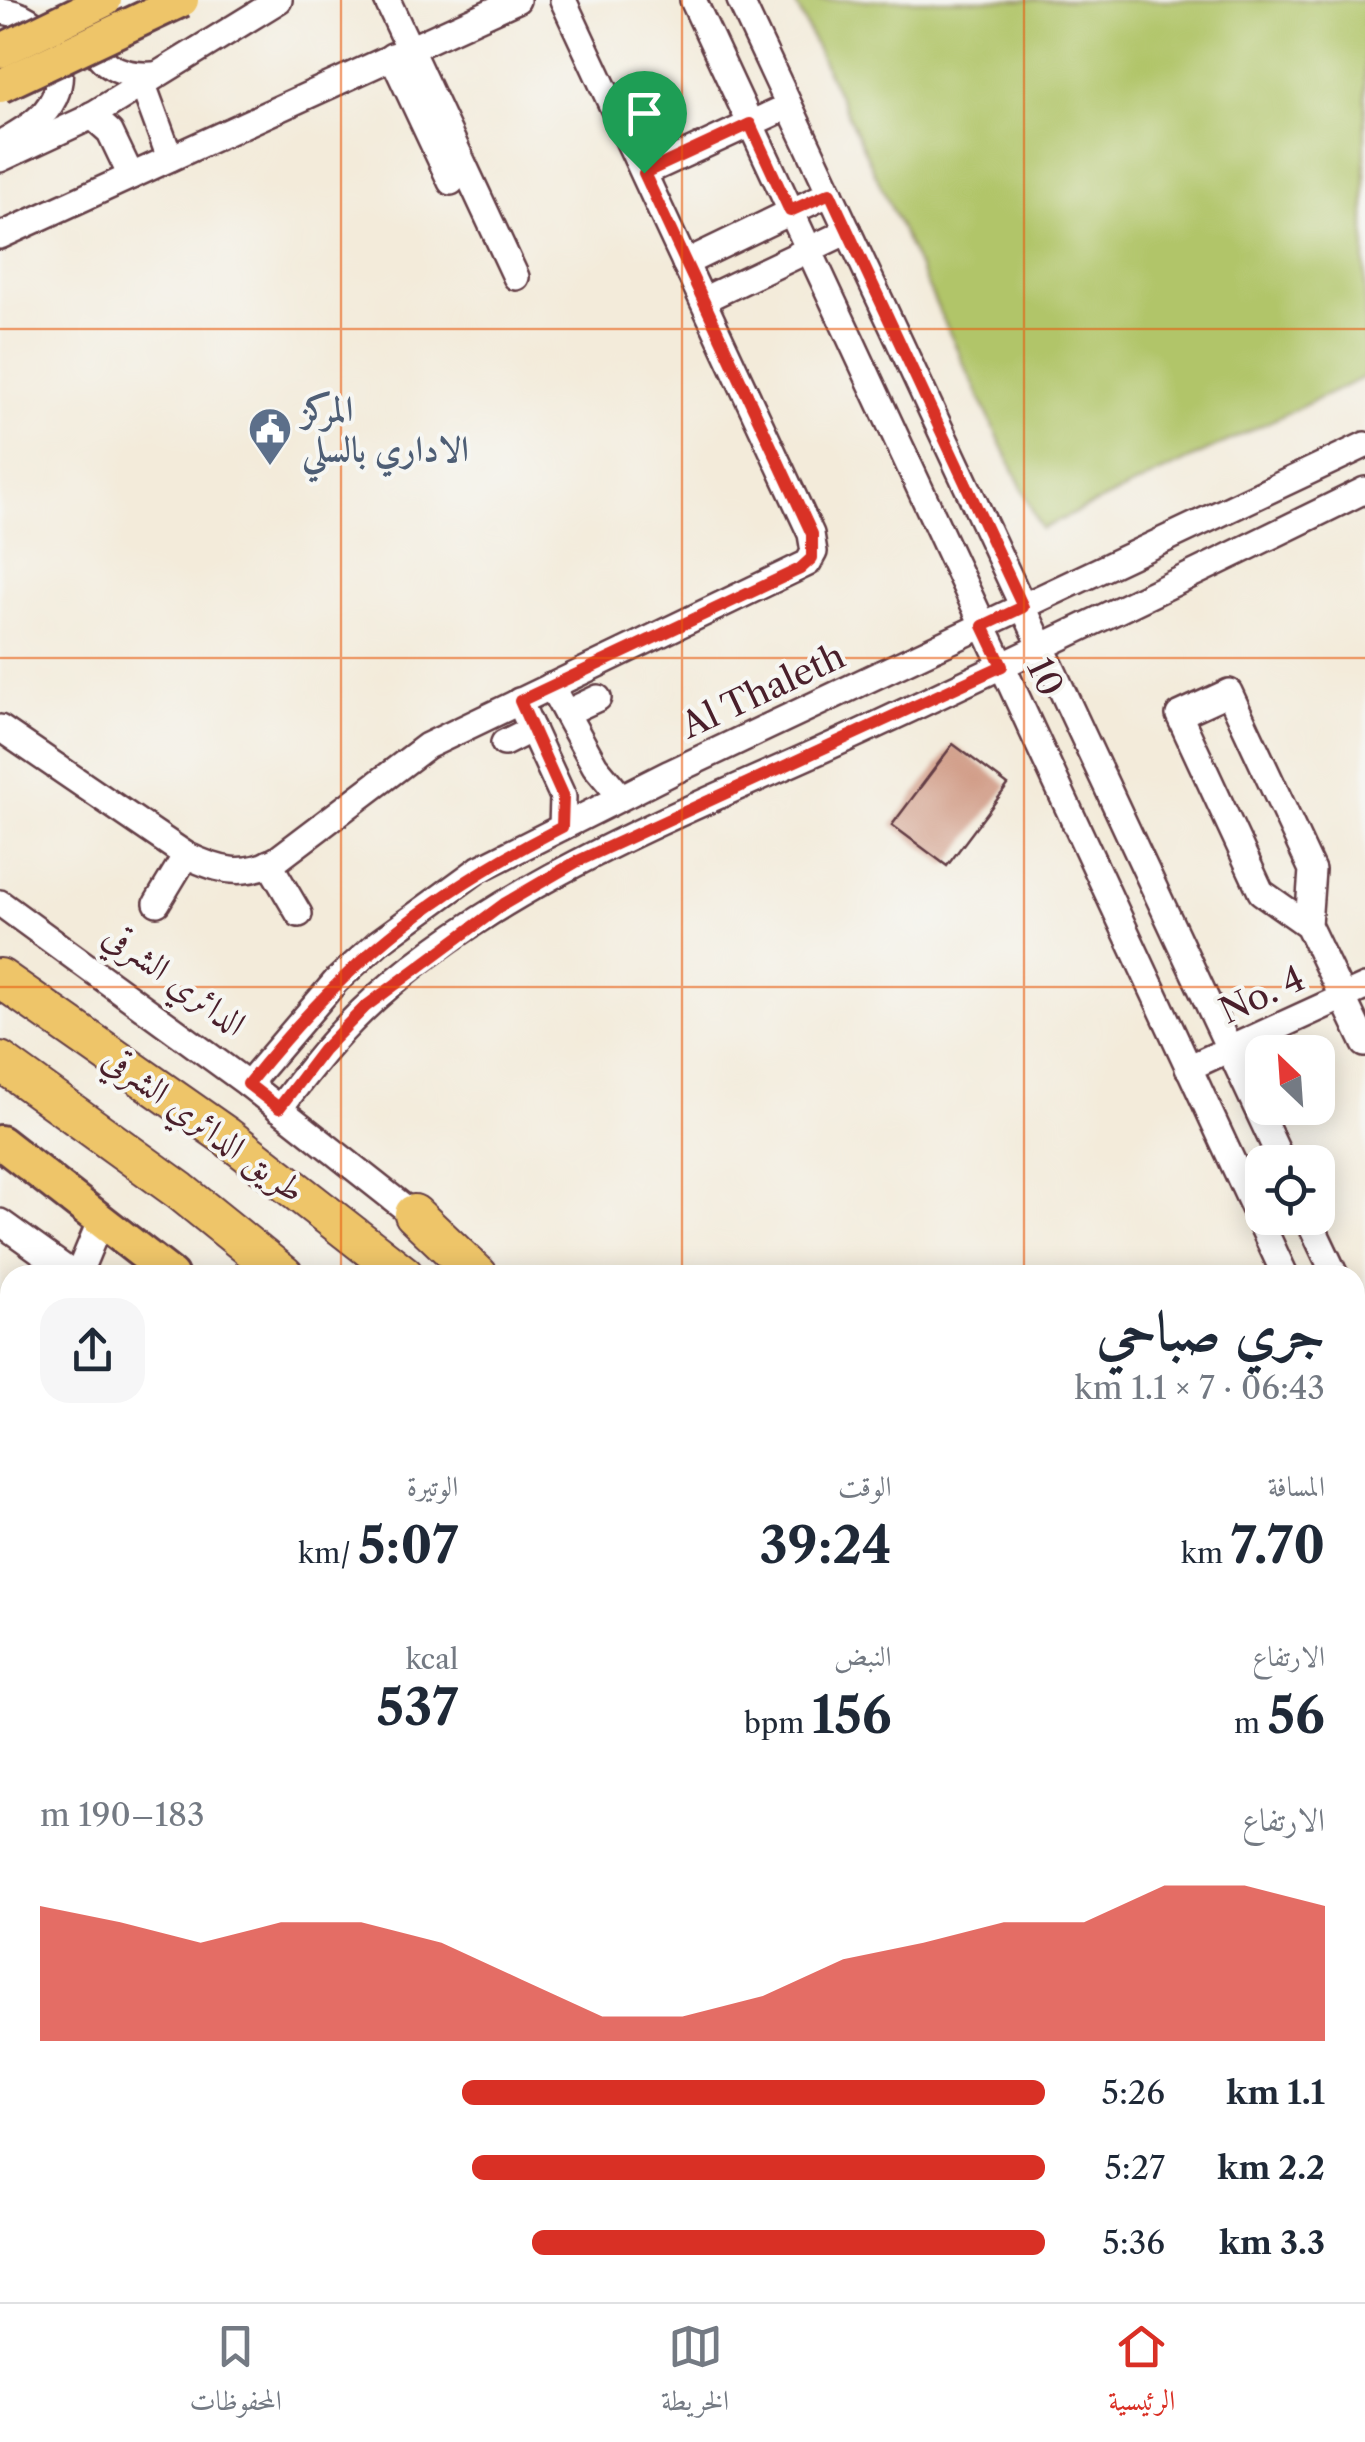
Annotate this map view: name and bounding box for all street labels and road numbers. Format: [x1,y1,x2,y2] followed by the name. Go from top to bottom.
[673,634,852,748] street label: Al Thaleth
[1018,651,1073,703] street label: 10
[91,913,255,1051] street label: الدائري الشرقي
[1213,956,1311,1033] street label: No. 4
[90,1036,313,1218] street label: طريق الدائري الشرقي

